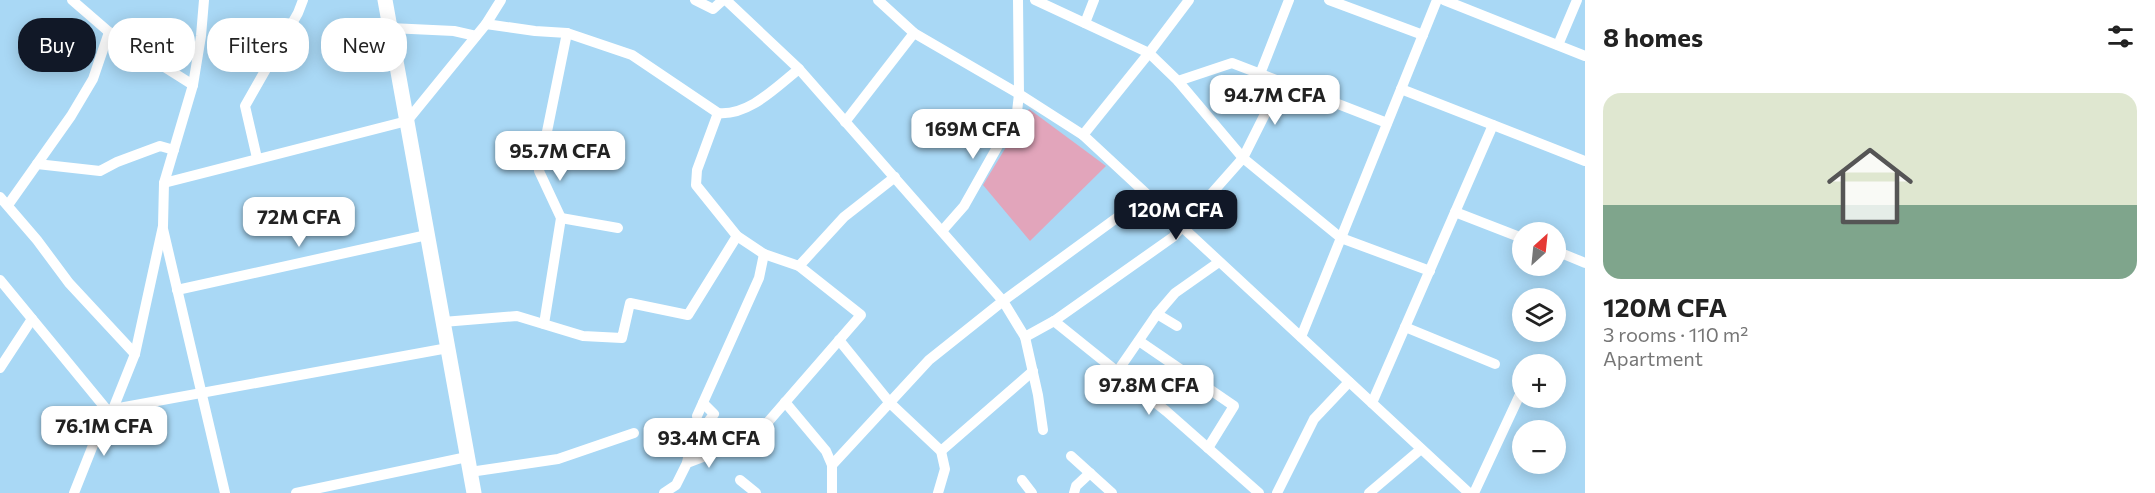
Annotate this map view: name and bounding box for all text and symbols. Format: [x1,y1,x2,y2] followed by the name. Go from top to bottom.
[18,18,96,72] chip: Buy
[108,18,195,72] chip: Rent
[207,18,309,72] chip: Filters
[321,18,407,72] chip: New
[2104,20,2137,53] icon: filters
[1603,21,1703,52] text: 8 homes
[1206,75,1344,126] pin: 94.7M CFA
[1224,82,1326,106] text: 94.7M CFA
[911,109,1035,160] pin: 169M CFA
[925,116,1021,140] text: 169M CFA
[491,131,629,182] pin: 95.7M CFA
[1816,132,1924,240] icon: home
[509,138,611,162] text: 95.7M CFA
[1114,190,1238,241] pin: 120M CFA
[244,197,354,248] pin: 72M CFA
[1128,197,1224,221] text: 120M CFA
[257,204,341,228] text: 72M CFA
[1512,222,1566,276] north arrow
[1512,222,1566,474] map controls
[1512,288,1566,342] button: layers
[1603,291,1727,322] text: 120M CFA
[1603,322,1748,346] text: 3 rooms · 110 m²
[1603,346,1703,370] text: Apartment
[1512,354,1566,408] button: +
[1080,365,1218,416] pin: 97.8M CFA
[1099,372,1199,396] text: 97.8M CFA
[35,406,173,457] pin: 76.1M CFA
[55,413,153,437] text: 76.1M CFA
[640,418,778,469] pin: 93.4M CFA
[1512,420,1566,474] button: −
[658,425,760,449] text: 93.4M CFA

